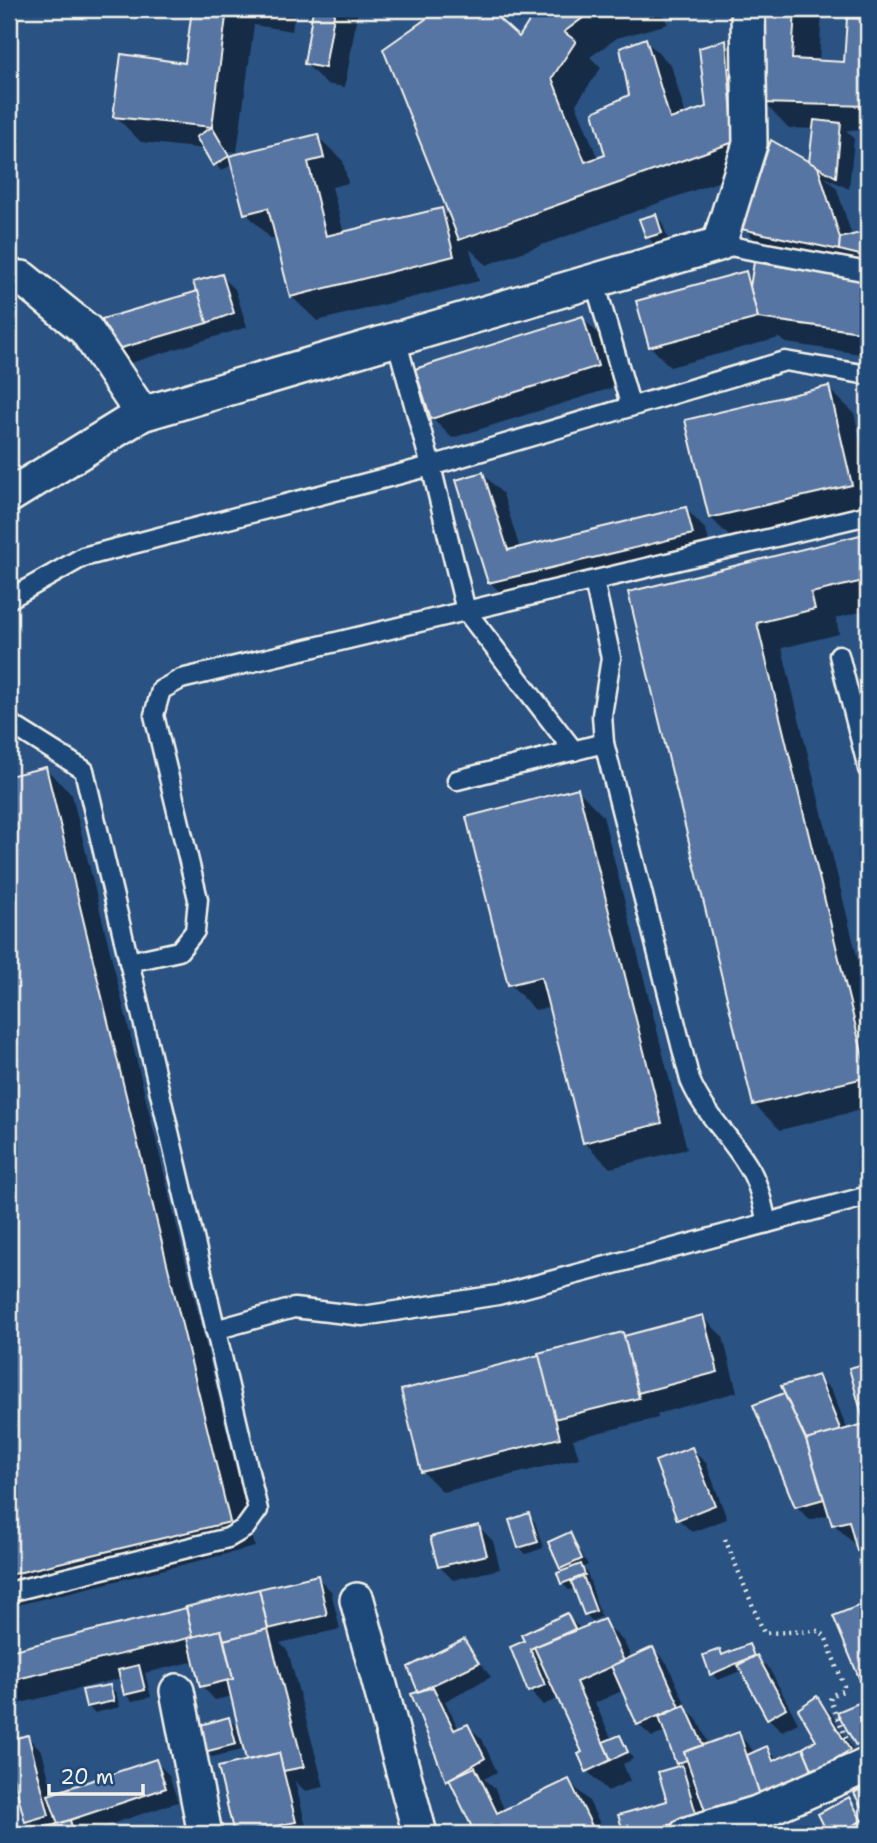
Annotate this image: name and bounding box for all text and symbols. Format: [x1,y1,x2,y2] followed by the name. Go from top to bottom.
[49,1752,144,1796] scale bar
[60,1763,114,1791] text: 20 m

